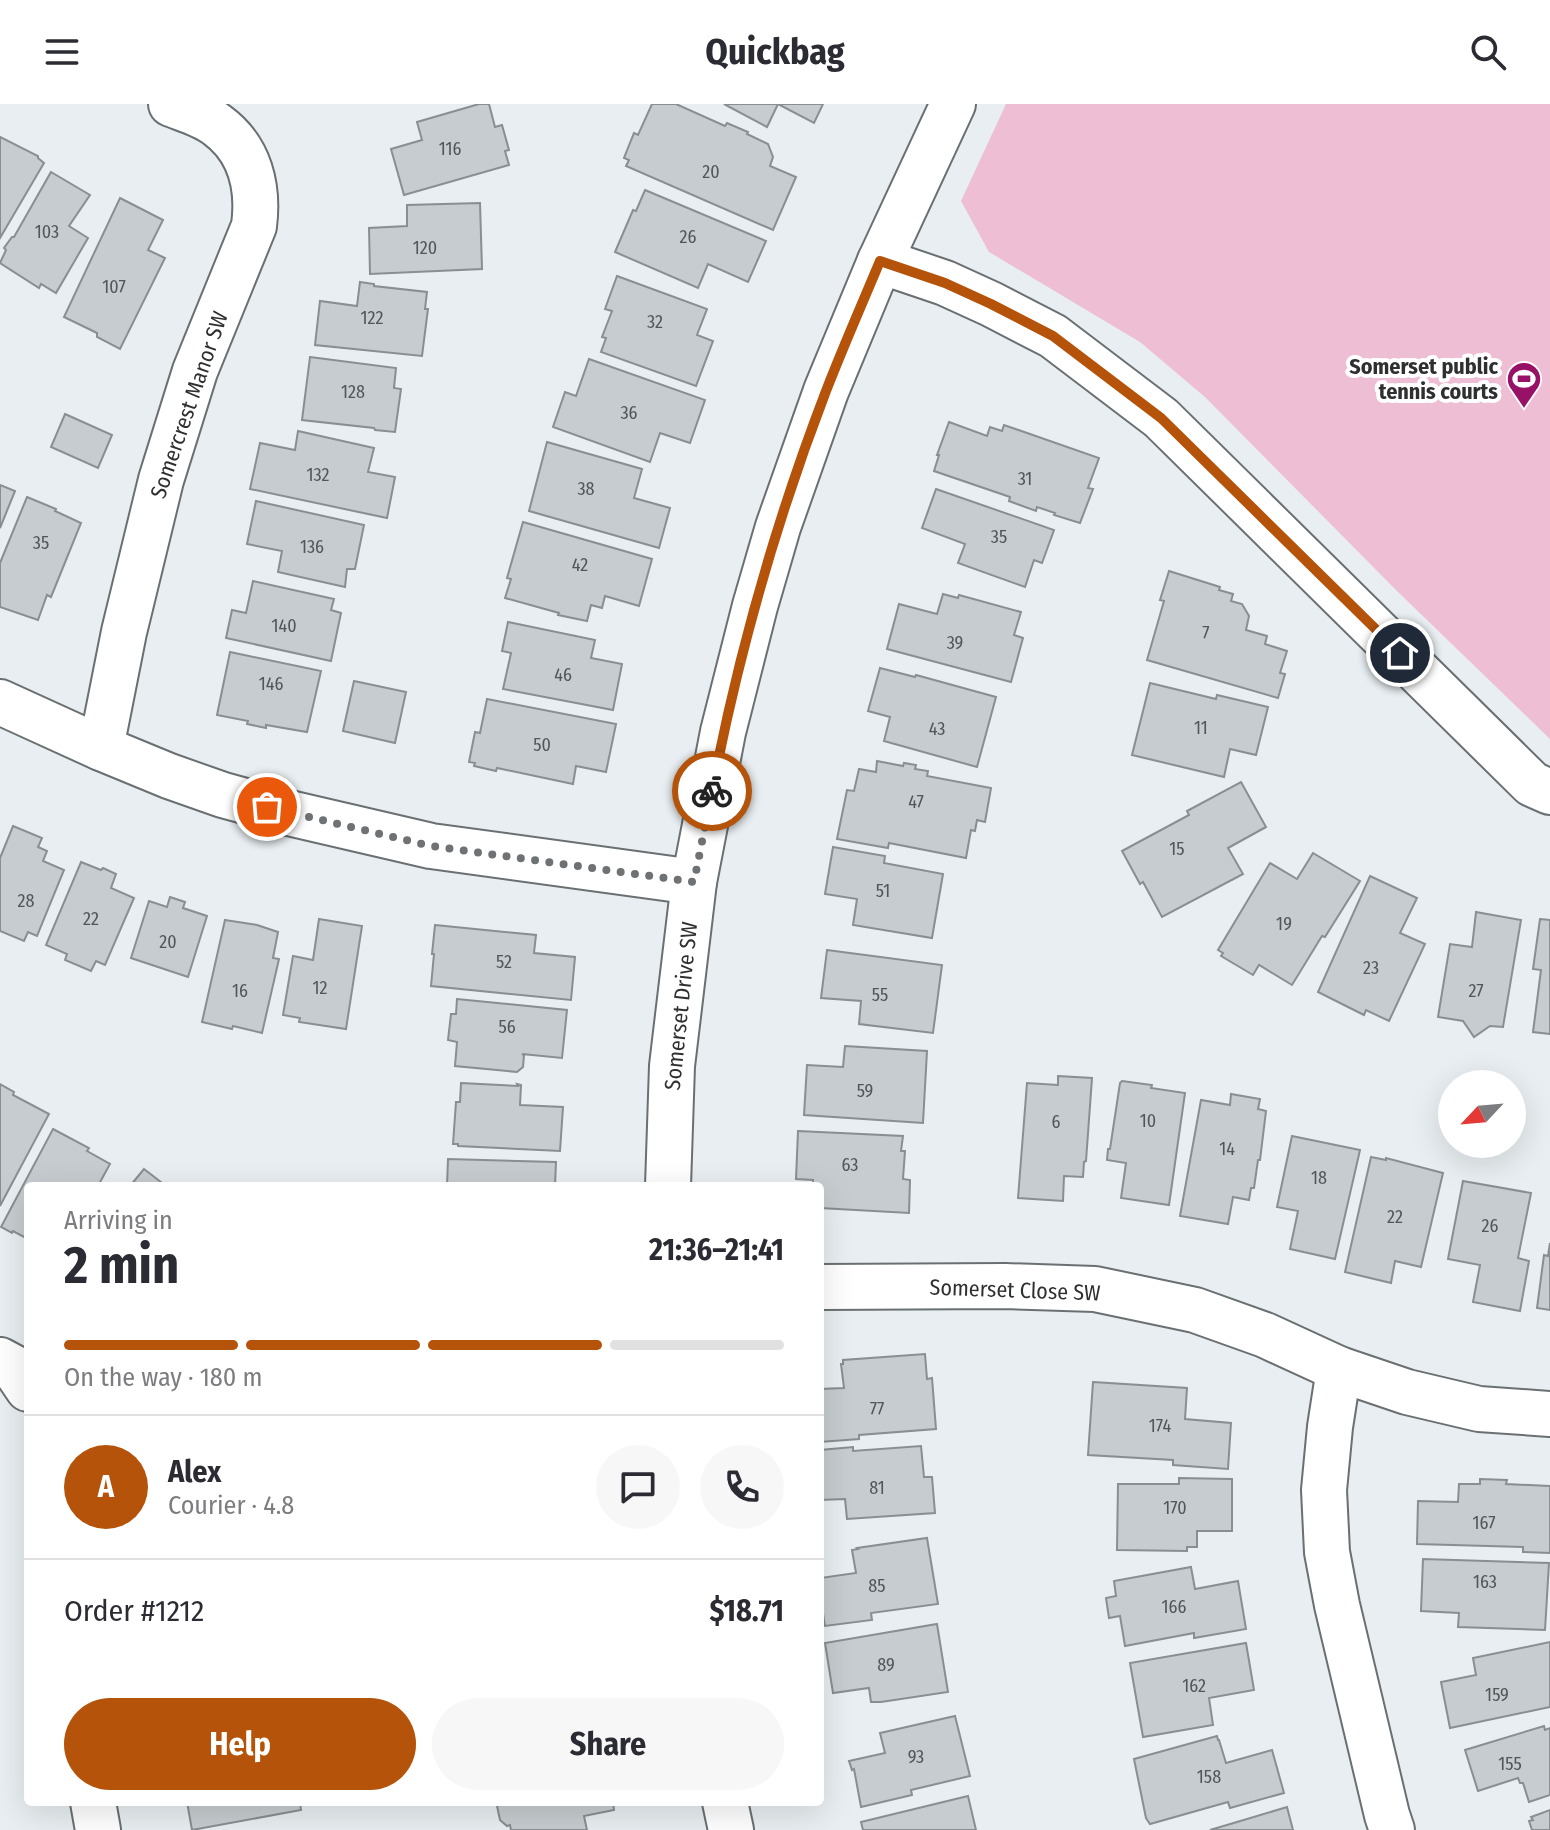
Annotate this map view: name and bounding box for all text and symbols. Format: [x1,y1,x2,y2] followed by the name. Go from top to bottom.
[40,30,84,74] icon: menu
[705,30,845,74] text: Quickbag
[1466,30,1510,74] icon: search
[439,138,461,160] house number: 116
[702,161,720,183] house number: 20
[35,221,59,243] house number: 103
[680,226,697,248] house number: 26
[413,237,437,259] house number: 120
[102,276,126,298] house number: 107
[361,307,384,329] house number: 122
[144,308,234,502] street label: Somercrest Manor SW
[647,311,663,333] house number: 32
[1349,353,1498,405] place label: Somerset public tennis courts
[1505,360,1543,410] sports icon: Somerset public tennis courts
[341,381,365,403] house number: 128
[620,402,638,424] house number: 36
[307,464,330,486] house number: 132
[1018,468,1032,490] house number: 31
[577,478,595,500] house number: 38
[991,526,1007,548] house number: 35
[33,532,49,554] house number: 35
[300,536,324,558] house number: 136
[572,554,588,576] house number: 42
[271,615,297,637] house number: 140
[1366,619,1434,687] pin
[1202,622,1210,644] house number: 7
[1378,631,1422,675] icon: home
[947,632,963,654] house number: 39
[554,664,572,686] house number: 46
[259,673,283,695] house number: 146
[1194,717,1208,739] house number: 11
[929,718,945,740] house number: 43
[533,734,551,756] house number: 50
[672,751,752,831] courier
[690,769,734,813] icon: bike
[233,773,301,841] pin
[245,785,289,829] icon: bag
[908,791,924,813] house number: 47
[1169,838,1185,860] house number: 15
[876,880,890,902] house number: 51
[18,890,34,912] house number: 28
[83,908,99,930] house number: 22
[1276,913,1292,935] house number: 19
[659,920,703,1092] street label: Somerset Drive SW
[159,931,177,953] house number: 20
[496,951,512,973] house number: 52
[1363,957,1379,979] house number: 23
[313,977,328,999] house number: 12
[232,980,248,1002] house number: 16
[1468,980,1484,1002] house number: 27
[872,984,888,1006] house number: 55
[498,1016,516,1038] house number: 56
[1438,1070,1526,1158] north arrow
[1438,1070,1526,1158] map controls
[857,1080,873,1102] house number: 59
[1140,1110,1156,1132] house number: 10
[1052,1111,1061,1133] house number: 6
[1219,1138,1235,1160] house number: 14
[842,1154,858,1176] house number: 63
[1311,1167,1327,1189] house number: 18
[64,1205,173,1236] text: Arriving in
[1387,1206,1403,1228] house number: 22
[1482,1215,1499,1237] house number: 26
[649,1232,784,1268] text: 21:36–21:41
[64,1234,179,1297] text: 2 min
[929,1274,1101,1306] street label: Somerset Close SW
[64,1362,262,1393] text: On the way · 180 m
[870,1398,884,1420] house number: 77
[1149,1415,1171,1437] house number: 174
[596,1445,680,1529] button: chat
[700,1445,784,1529] button: phone
[168,1454,221,1490] text: Alex
[98,1469,114,1505] text: A
[869,1477,885,1499] house number: 81
[168,1490,294,1521] text: Courier · 4.8
[1163,1497,1187,1519] house number: 170
[1473,1512,1495,1534] house number: 167
[1473,1571,1497,1593] house number: 163
[868,1575,886,1597] house number: 85
[64,1593,204,1629] text: Order #1212
[709,1593,784,1629] text: $18.71
[1162,1596,1187,1618] house number: 166
[877,1654,895,1676] house number: 89
[1182,1675,1206,1697] house number: 162
[1485,1684,1509,1706] house number: 159
[64,1698,416,1790] button: Help
[432,1698,784,1790] button: Share
[908,1746,924,1768] house number: 93
[1498,1753,1522,1775] house number: 155
[1197,1766,1221,1788] house number: 158

